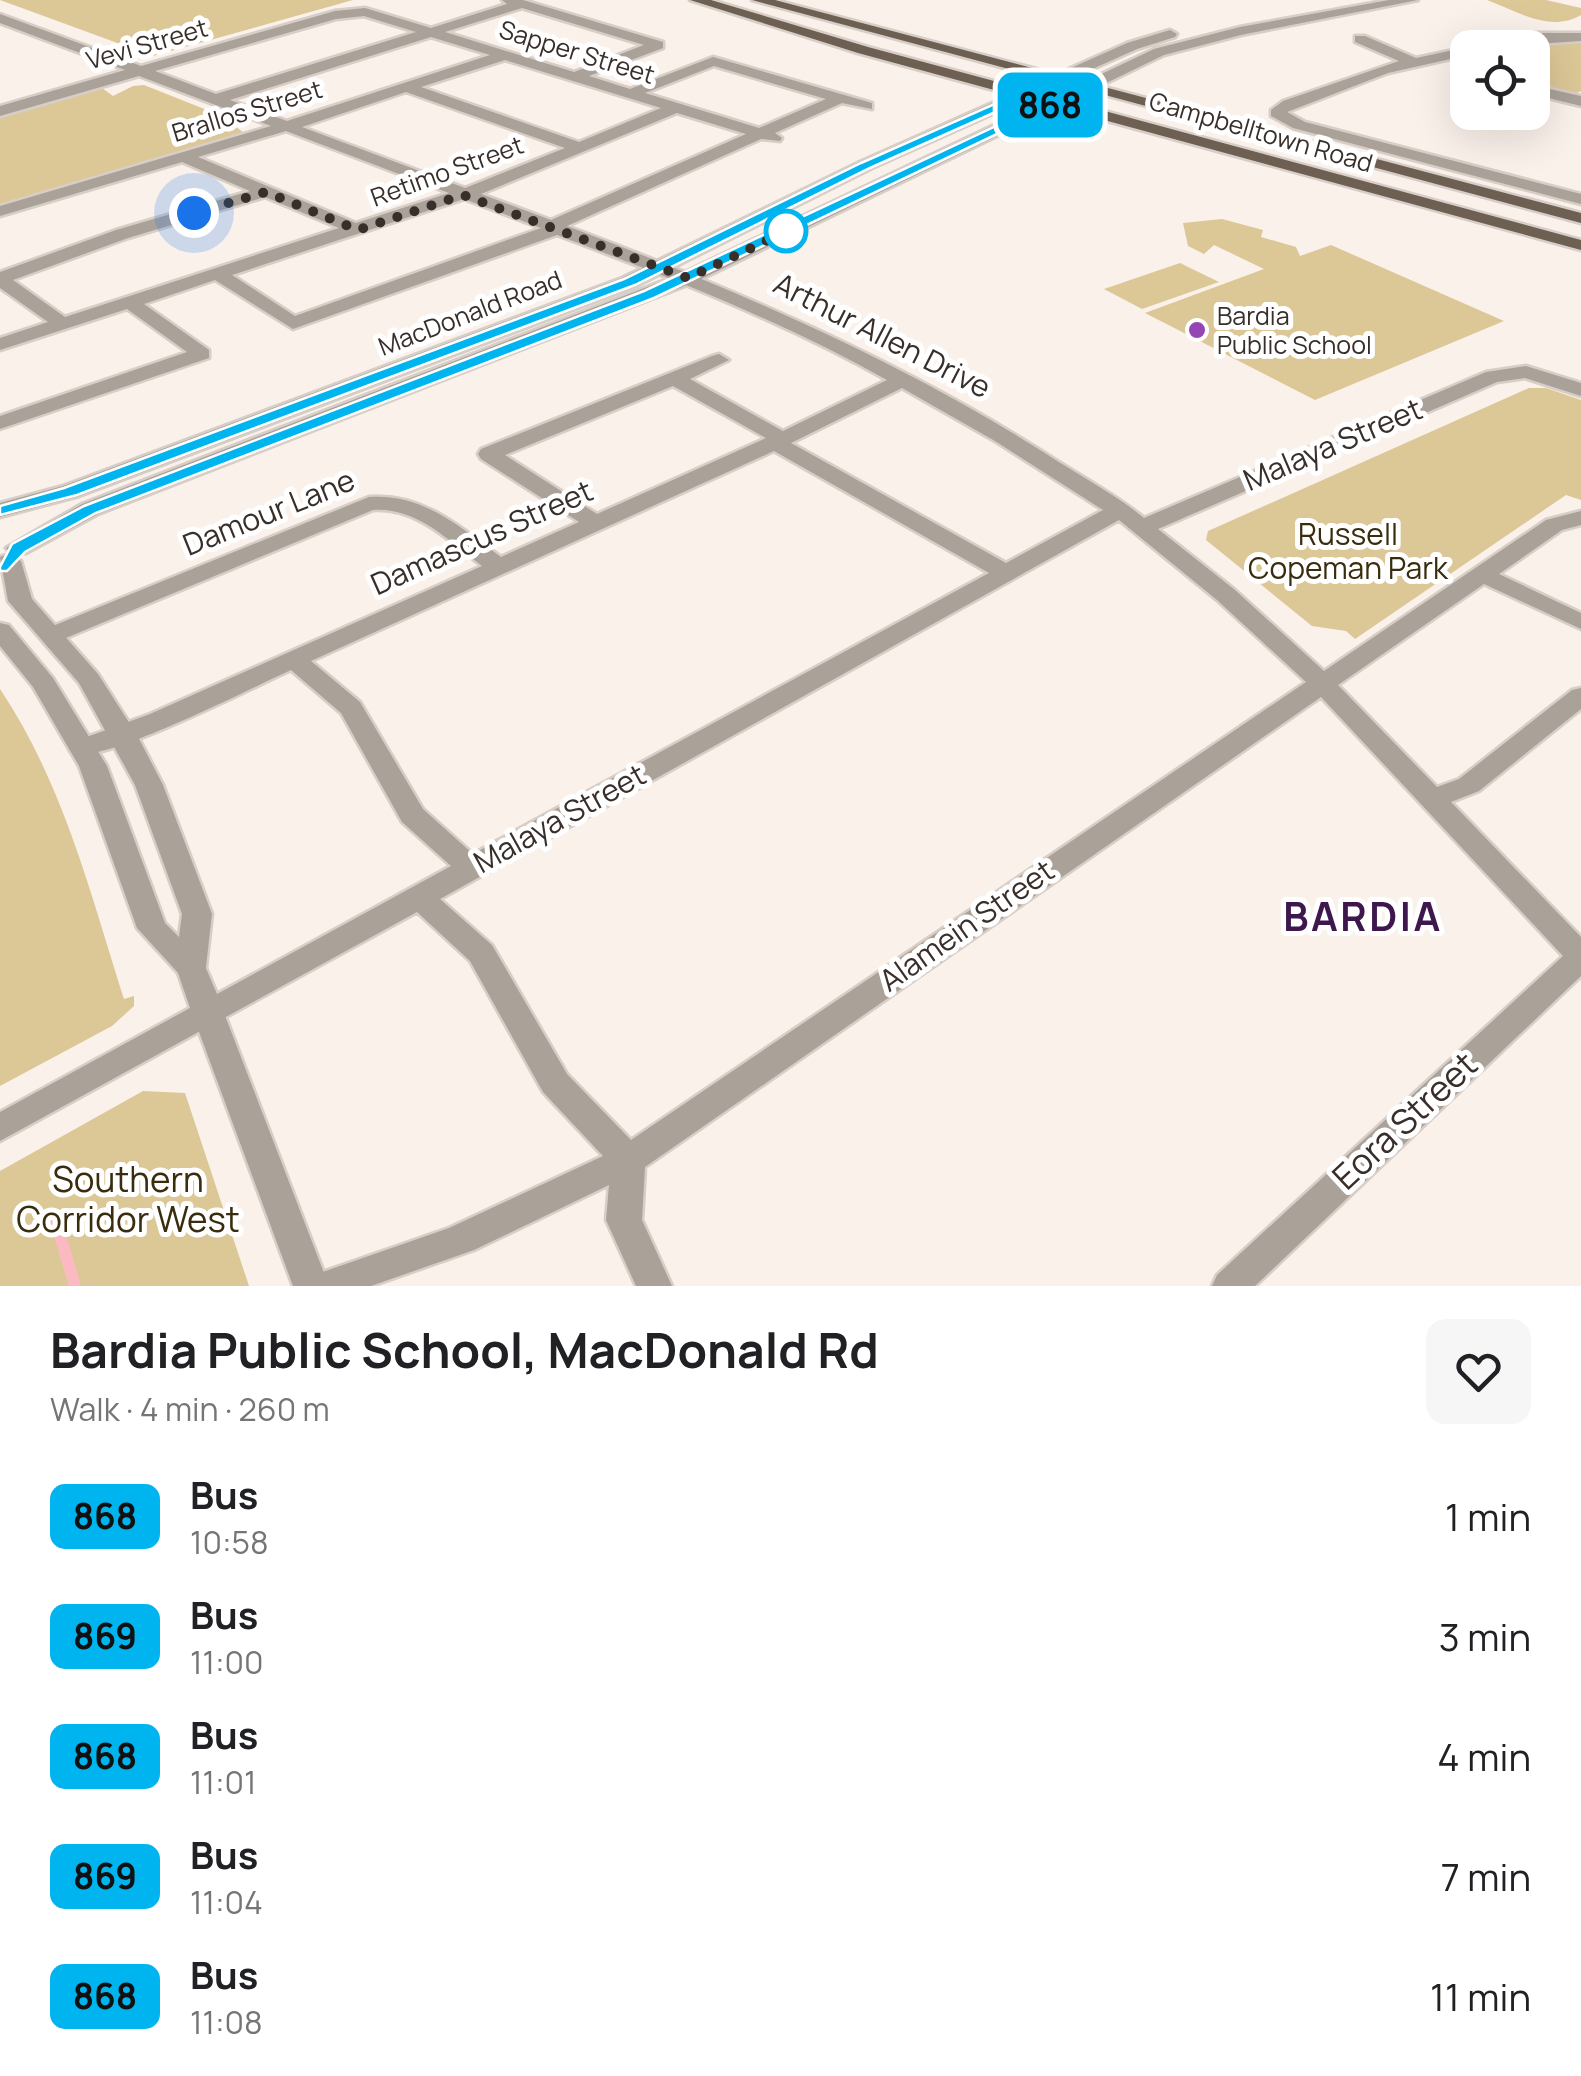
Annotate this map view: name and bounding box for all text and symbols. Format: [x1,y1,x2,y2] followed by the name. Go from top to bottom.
[82,10,212,78] street label: Vevi Street
[495,11,659,92] street label: Sapper Street
[1450,30,1550,130] map controls
[1450,30,1550,130] button: locate
[167,71,326,150] street label: Brallos Street
[992,72,1108,138] line badge: 868
[1018,81,1082,129] text: 868
[1145,83,1377,180] street label: Campbelltown Road
[365,127,528,214] street label: Retimo Street
[169,188,219,238] your location
[765,210,807,252] unlabelled marker
[373,261,567,364] street label: MacDonald Road
[767,262,998,407] street label: Arthur Allen Drive
[1217,298,1372,362] place label: Bardia Public School
[1186,319,1208,341] marker: Bardia Public School
[1237,388,1428,500] street label: Malaya Street
[176,459,360,565] street label: Damour Lane
[364,469,599,604] street label: Damascus Street
[1248,513,1449,588] park label: Russell Copeman Park
[466,754,653,882] street label: Malaya Street
[871,849,1062,1000] street label: Alamein Street
[1283,888,1443,943] district label: BARDIA
[1321,1041,1487,1200] street label: Eora Street
[16,1155,240,1243] park label: Southern Corridor West
[50,1317,879,1382] text: Bardia Public School, MacDonald Rd
[1426,1319,1531,1424] button: heart
[50,1387,330,1431] text: Walk · 4 min · 260 m
[190,1468,258,1520] text: Bus
[1445,1490,1531,1542] text: 1 min
[73,1492,137,1540] text: 868
[190,1520,269,1564] text: 10:58
[190,1588,258,1640] text: Bus
[1439,1610,1531,1662] text: 3 min
[73,1612,137,1660] text: 869
[190,1640,264,1684] text: 11:00
[190,1708,258,1760] text: Bus
[1437,1730,1531,1782] text: 4 min
[73,1732,137,1780] text: 868
[190,1760,257,1804] text: 11:01
[190,1828,258,1880] text: Bus
[1441,1850,1531,1902] text: 7 min
[73,1852,137,1900] text: 869
[190,1880,263,1924] text: 11:04
[190,1948,258,2000] text: Bus
[1430,1970,1531,2022] text: 11 min
[73,1972,137,2020] text: 868
[190,2000,263,2044] text: 11:08

